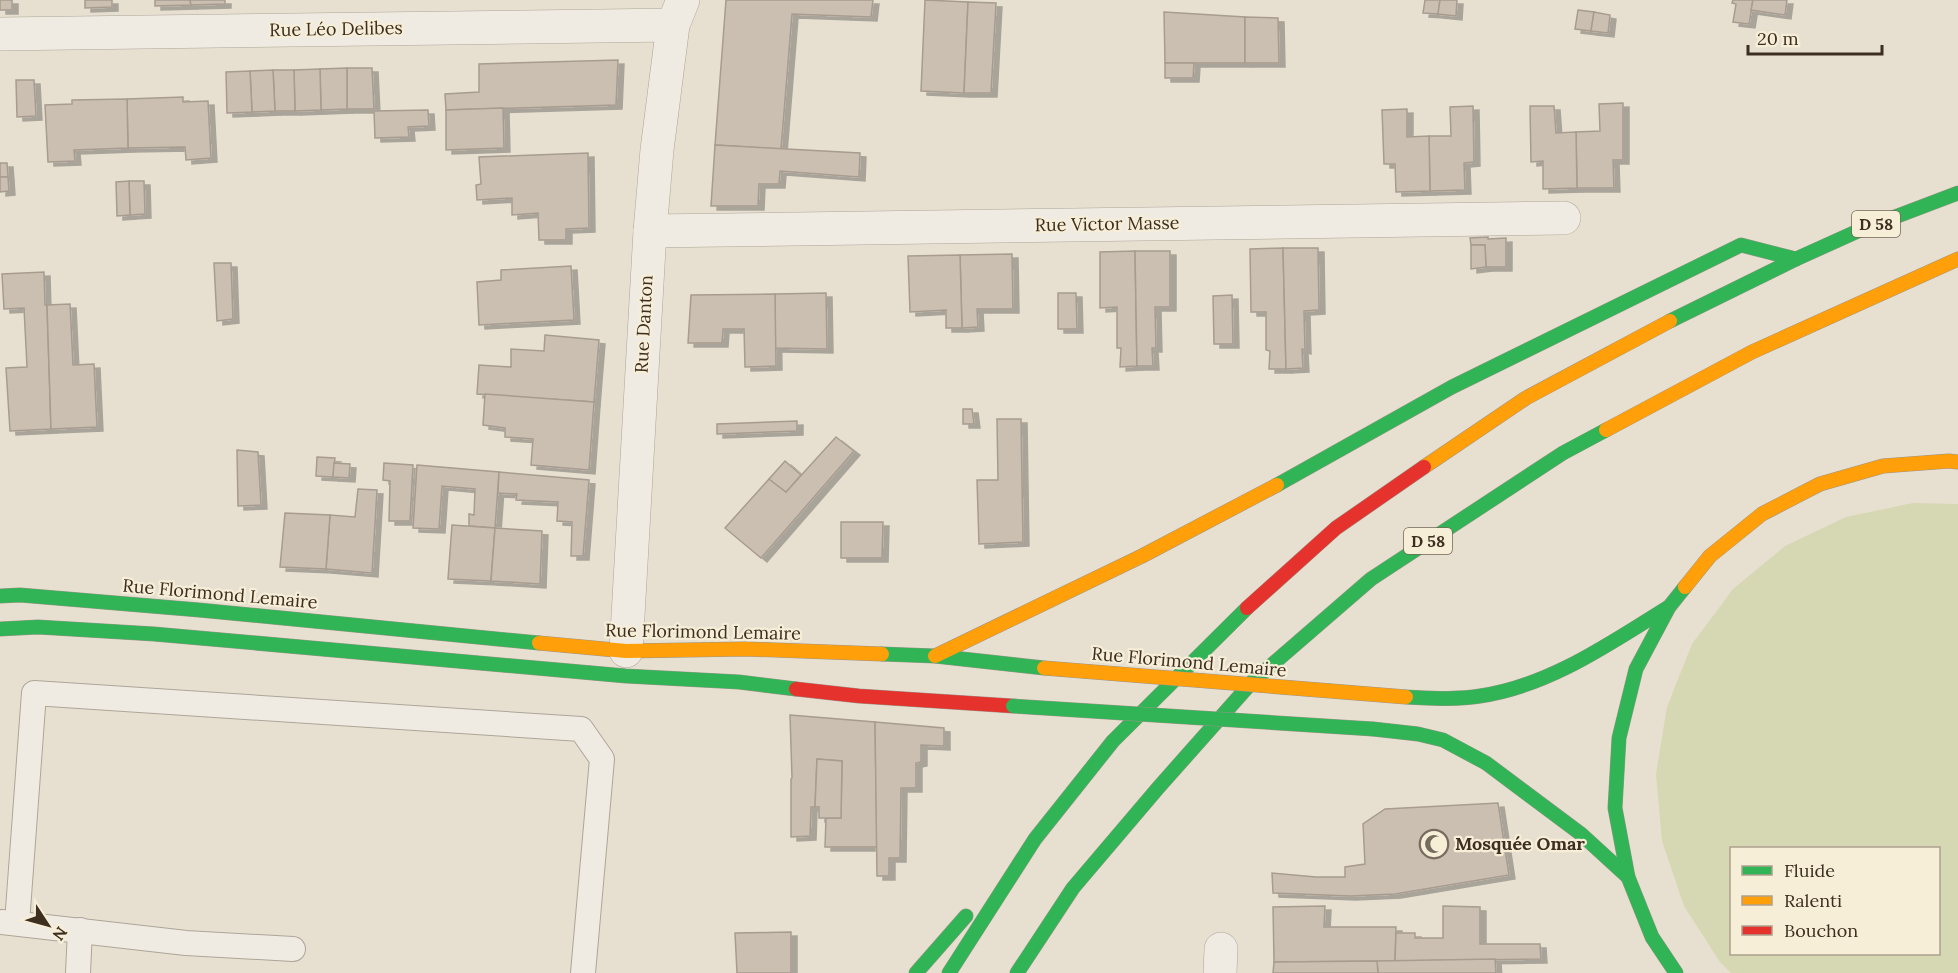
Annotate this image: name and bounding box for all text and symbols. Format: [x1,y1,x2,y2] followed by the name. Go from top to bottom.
[269,16,403,41] street label: Rue Léo Delibes
[1748,18,1882,56] scale bar
[1757,27,1799,50] text: 20 m
[1034,211,1180,236] street label: Rue Victor Masse
[1852,211,1900,237] road number: D 58
[629,274,658,374] street label: Rue Danton
[1404,528,1452,554] road number: D 58
[122,574,319,614] street label: Rue Florimond Lemaire
[605,618,801,645] street label: Rue Florimond Lemaire
[1091,642,1288,682] street label: Rue Florimond Lemaire
[1418,828,1450,860] mosque icon: Mosquée Omar
[1455,832,1585,855] place label: Mosquée Omar
[1730,847,1940,955] legend
[1784,859,1835,882] text: Fluide
[1784,889,1842,912] text: Ralenti
[18,895,78,955] north arrow
[1784,919,1858,942] text: Bouchon
[48,923,72,945] text: N

